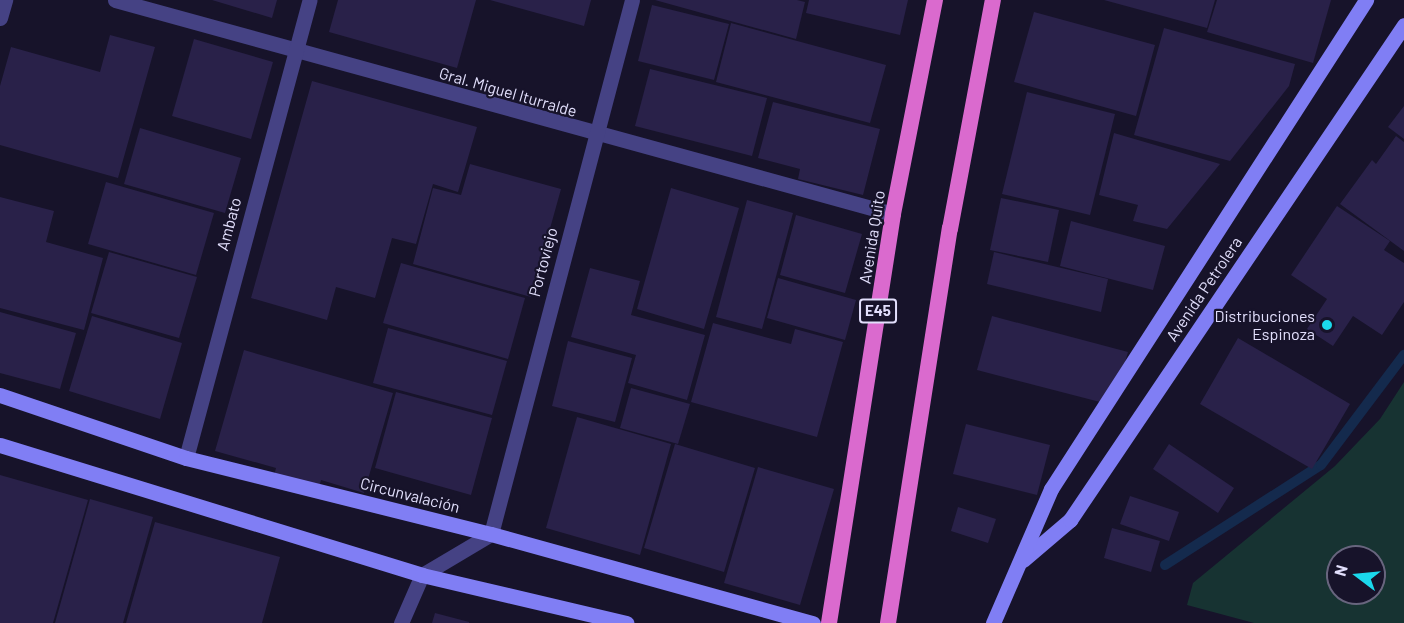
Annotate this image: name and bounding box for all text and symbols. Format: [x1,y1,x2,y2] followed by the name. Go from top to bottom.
[437,63,579,121] street label: Gral. Miguel Iturralde
[855,189,889,285] street label: Avenida Quito
[213,195,245,253] street label: Ambato
[525,225,561,299] street label: Portoviejo
[1162,233,1246,345] street label: Avenida Petrolera
[858,299,898,323] road number: E45
[1215,306,1315,344] place label: Distribuciones Espinoza
[1320,318,1334,332] marker: Distribuciones Espinoza
[358,473,462,517] street label: Circunvalación
[1326,545,1386,605] north arrow
[1330,563,1351,578] text: N

